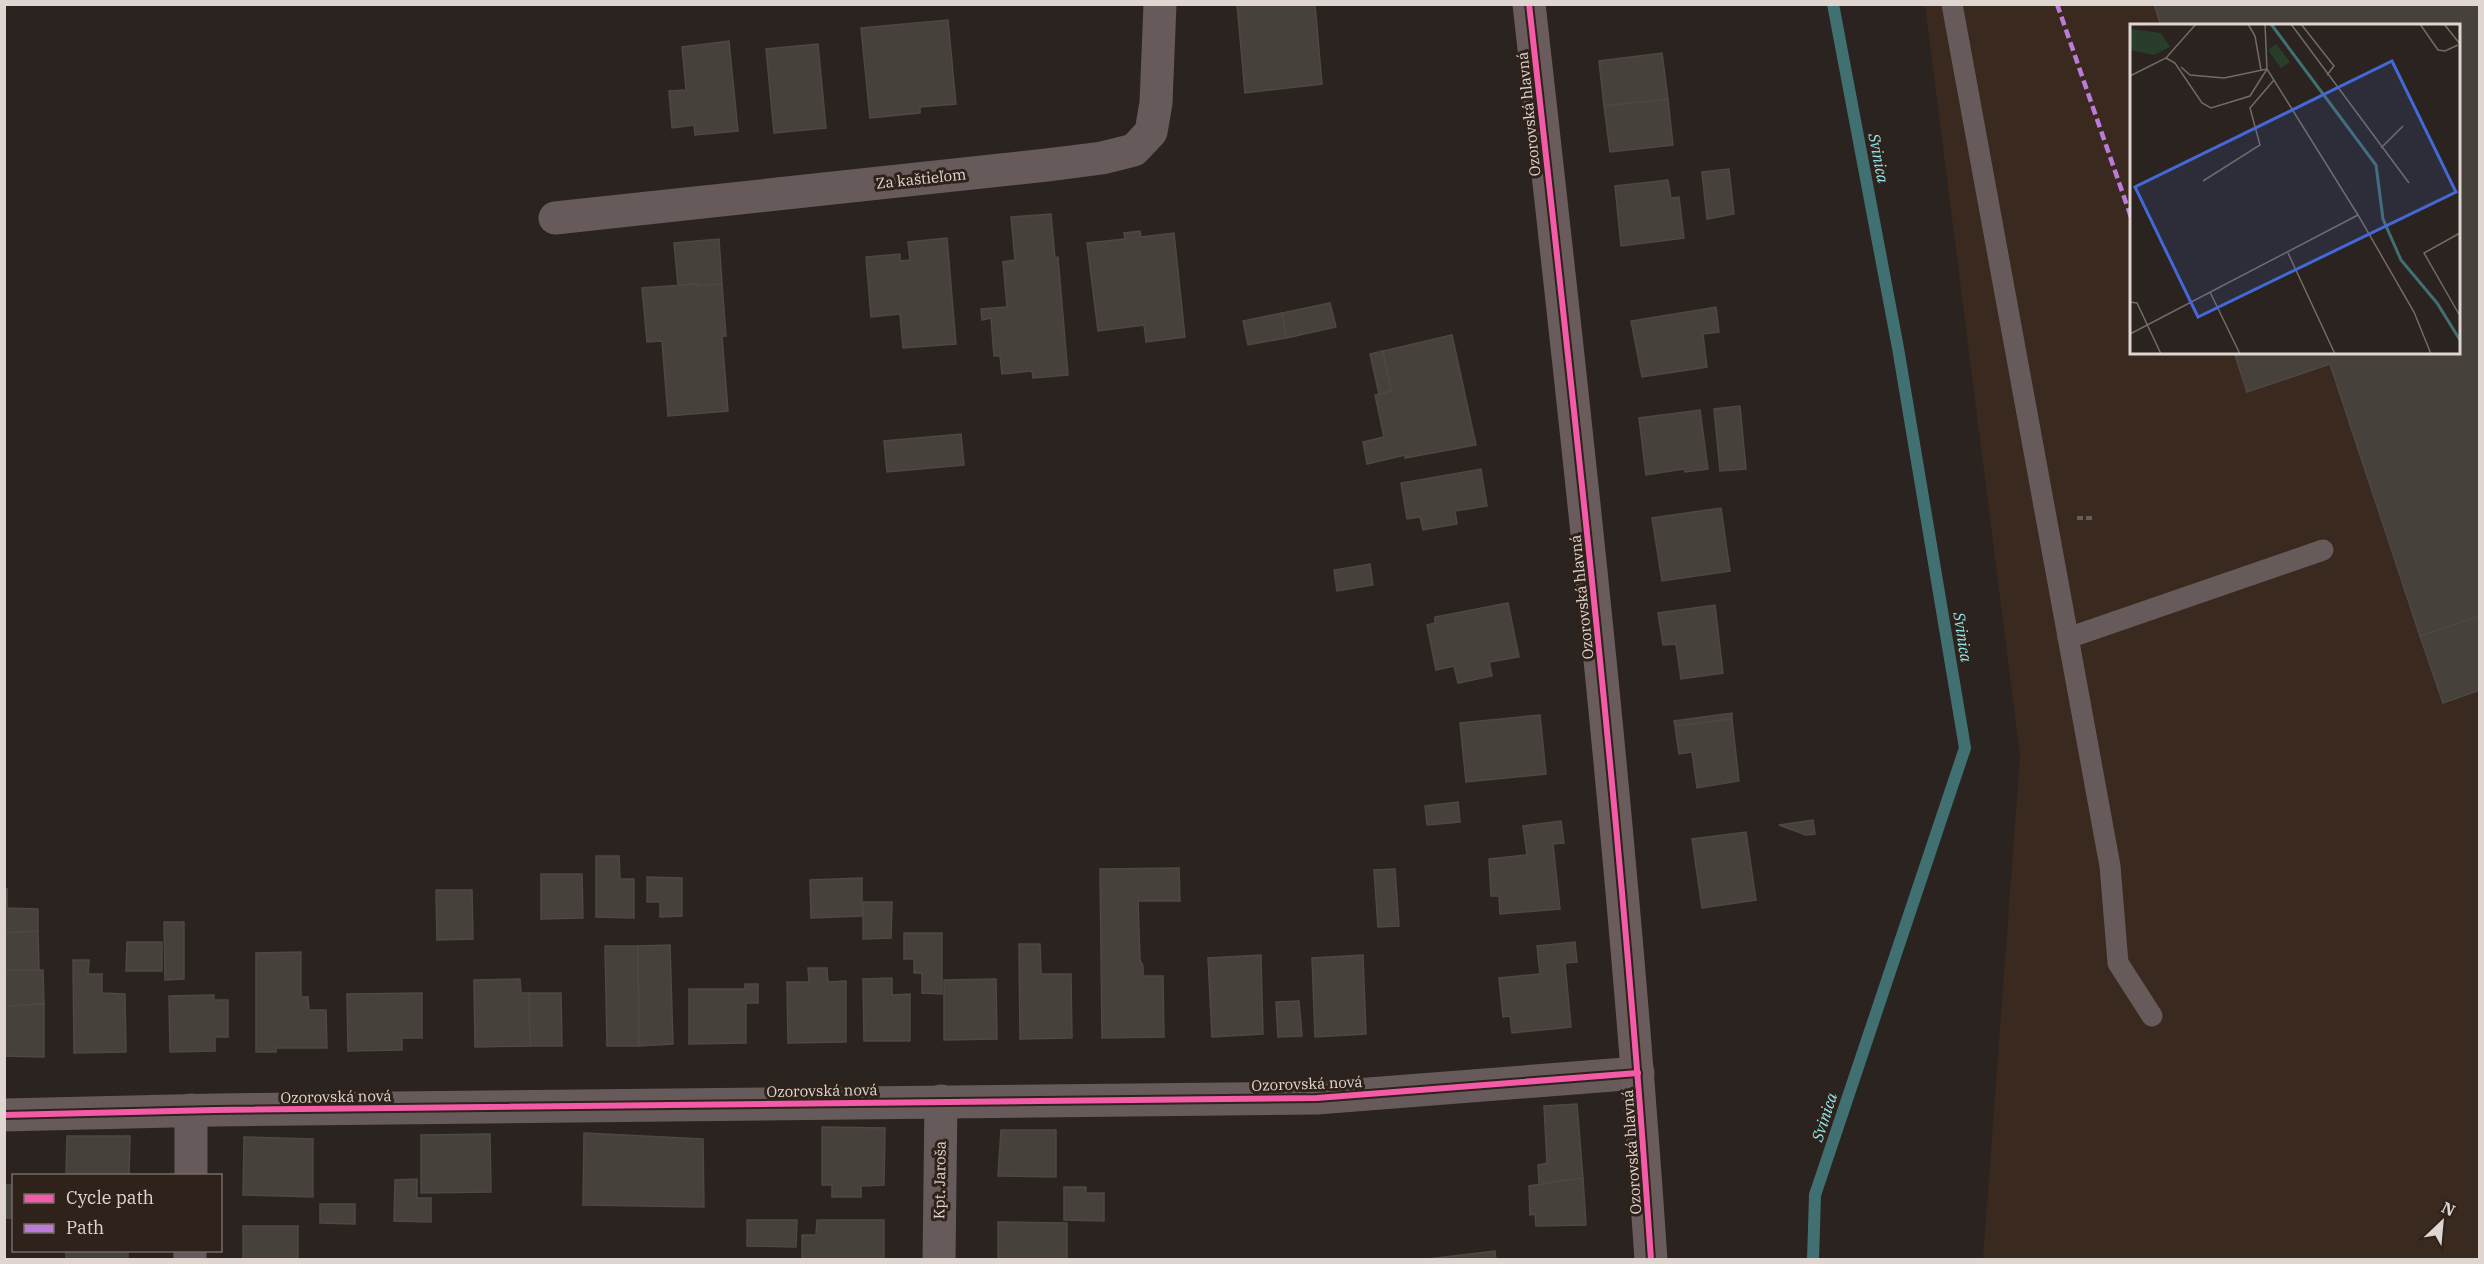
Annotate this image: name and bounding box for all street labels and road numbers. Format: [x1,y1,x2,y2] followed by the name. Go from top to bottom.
[1513,51,1544,177] street label: Ozorovská hlavná
[875,164,967,193] street label: Za kaštieľom
[1566,534,1597,660] street label: Ozorovská hlavná
[1251,1072,1363,1095] street label: Ozorovská nová
[766,1080,878,1101] street label: Ozorovská nová
[280,1086,392,1107] street label: Ozorovská nová
[1618,1089,1645,1215] street label: Ozorovská hlavná
[929,1141,950,1219] street label: Kpt. Jaroša

